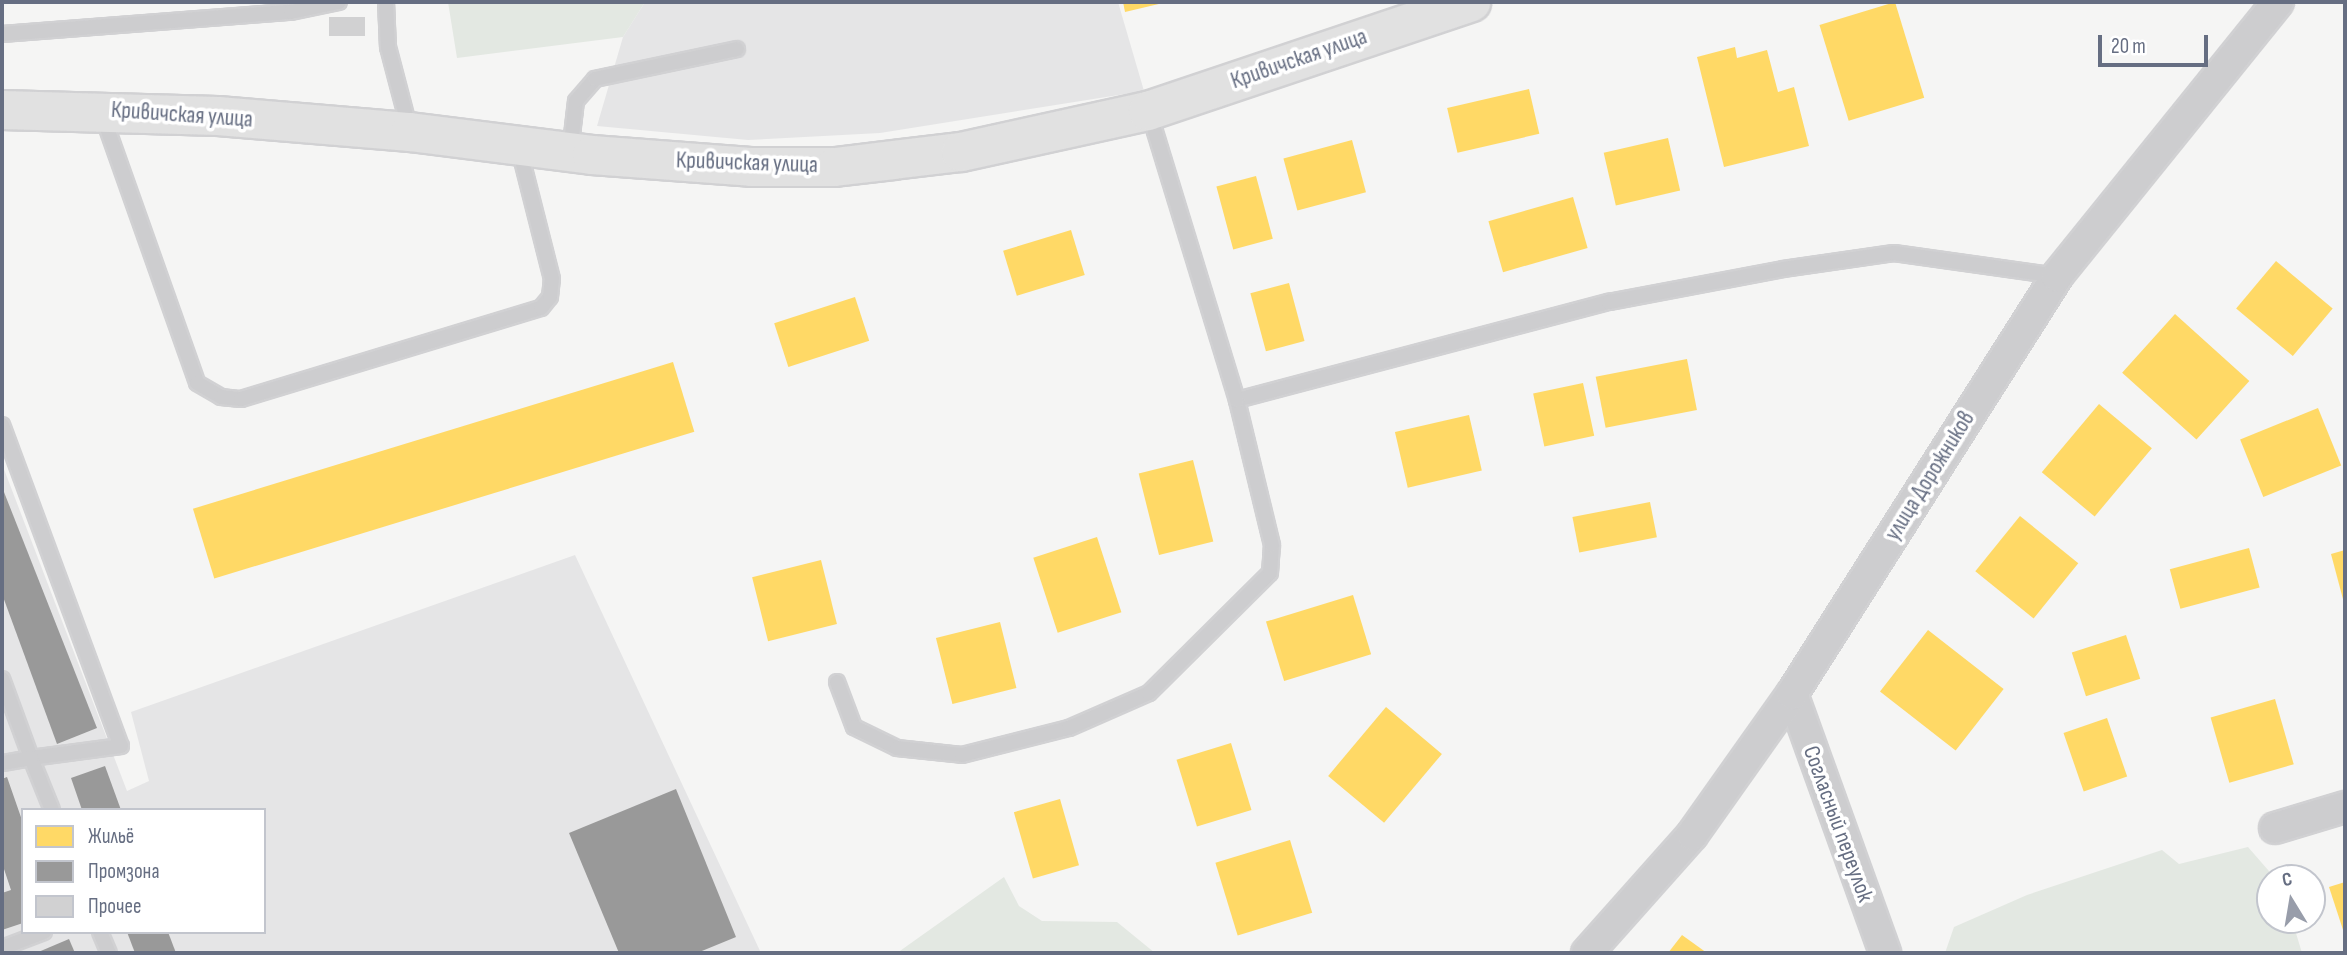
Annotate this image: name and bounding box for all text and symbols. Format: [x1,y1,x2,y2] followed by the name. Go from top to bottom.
[2102,21,2212,65] scale bar
[1227,23,1371,95] street label: Кривичская улица
[2111,34,2146,59] text: 20 m
[110,96,254,134] street label: Кривичская улица
[676,147,818,179] street label: Кривичская улица
[1879,406,1981,546] street label: улица Дорожников
[1797,742,1879,906] street label: Согласный переулок
[21,808,266,934] legend
[88,824,134,849] text: Жильё
[88,859,159,884] text: Промзона
[2256,864,2326,934] north arrow
[2280,868,2294,892] text: С
[88,894,141,919] text: Прочее

